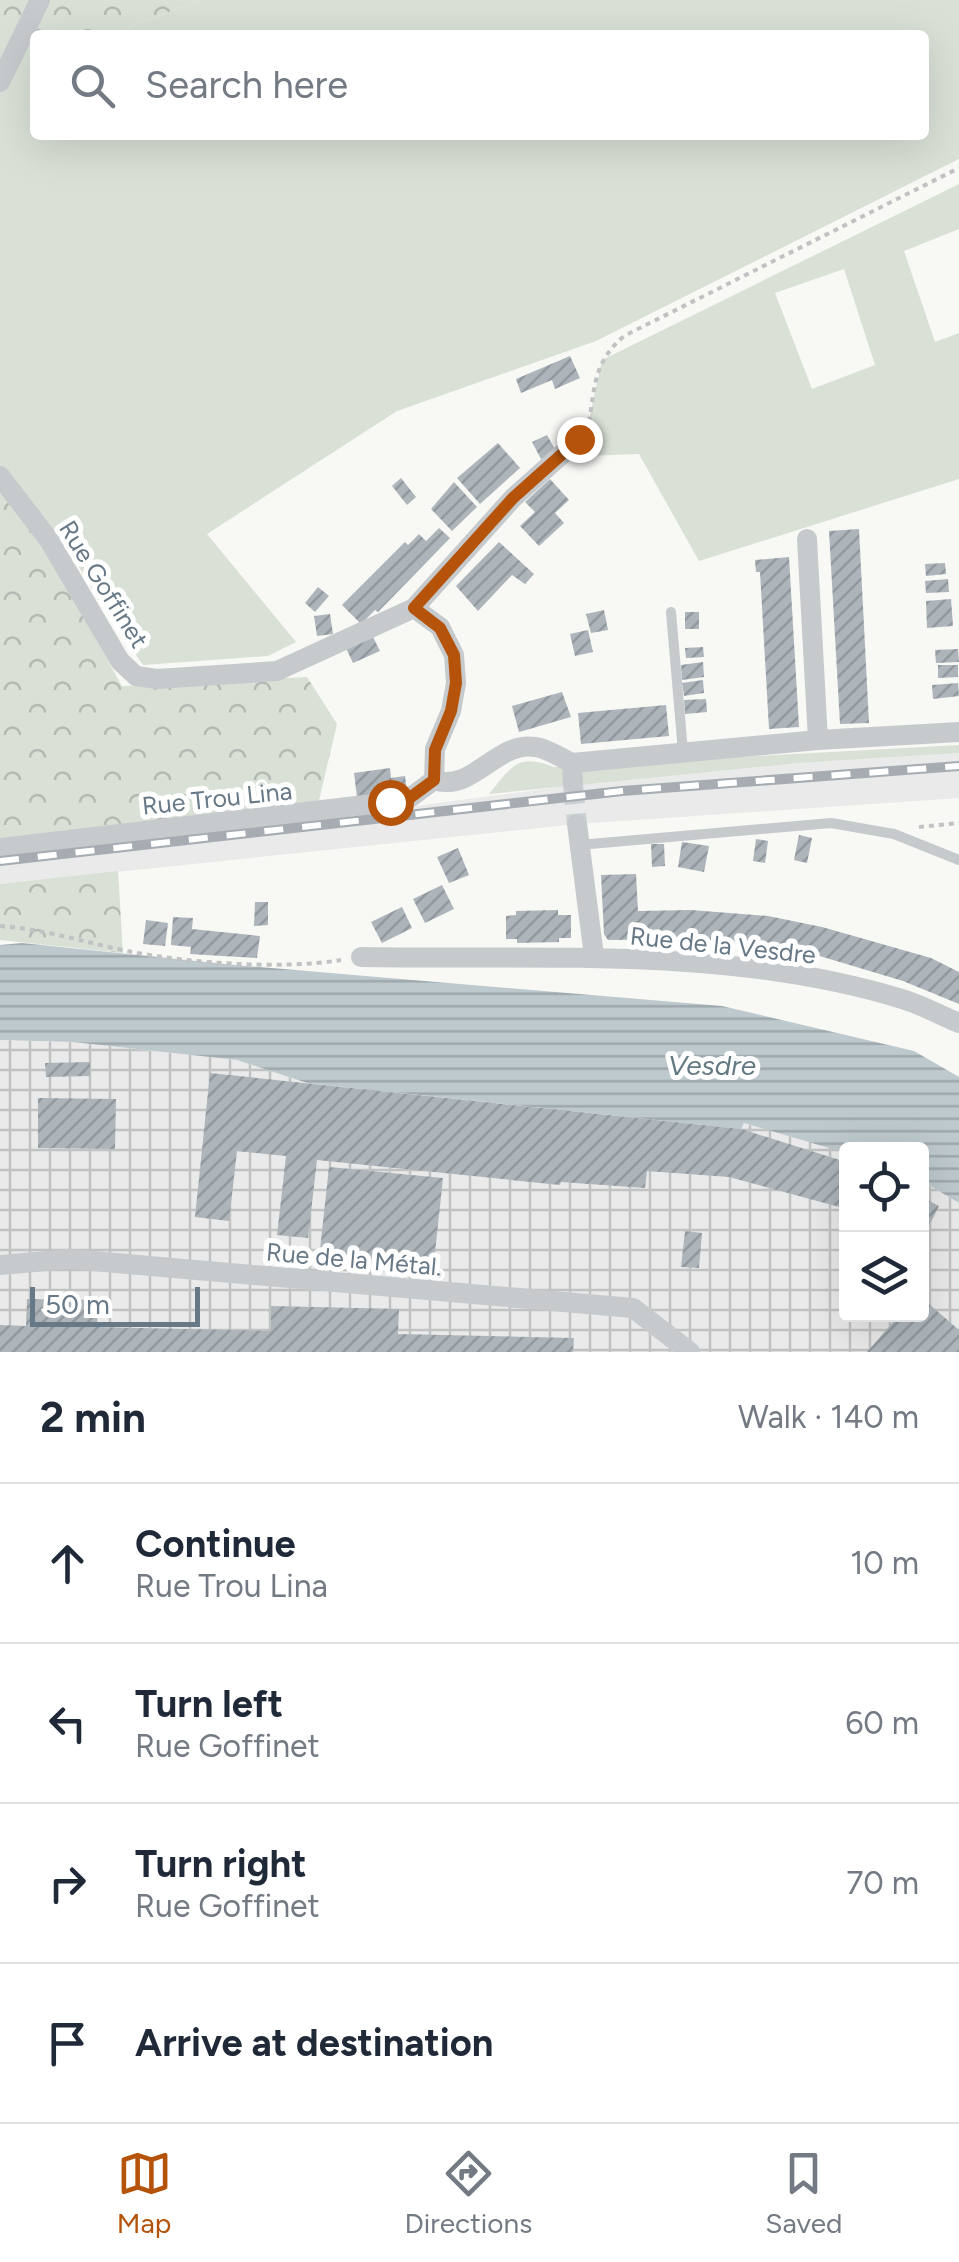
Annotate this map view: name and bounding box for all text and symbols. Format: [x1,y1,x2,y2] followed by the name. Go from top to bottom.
[30,30,929,140] search box
[65,58,120,113] icon: search
[145,62,348,108] text: Search here
[557,417,603,463] route end
[53,515,155,653] street label: Rue Goffinet
[141,775,293,821] street label: Rue Trou Lina
[368,780,414,826] route start
[629,920,817,970] street label: Rue de la Vesdre
[668,1048,756,1082] water label: Vesdre
[839,1142,929,1322] map controls
[839,1142,929,1232] button: locate
[839,1232,929,1322] button: layers
[265,1236,443,1282] street label: Rue de la Métal.
[30,1282,200,1326] scale bar
[45,1287,110,1321] text: 50 m
[40,1392,146,1443] text: 2 min
[738,1398,919,1436] text: Walk · 140 m
[135,1521,296,1567] text: Continue
[40,1536,95,1591] icon: ahead
[850,1544,919,1582] text: 10 m
[135,1567,328,1605] text: Rue Trou Lina
[135,1681,283,1727] text: Turn left
[40,1696,95,1751] icon: left
[845,1704,919,1742] text: 60 m
[135,1727,320,1765] text: Rue Goffinet
[135,1841,307,1887] text: Turn right
[40,1856,95,1911] icon: right
[846,1864,919,1902] text: 70 m
[135,1887,320,1925] text: Rue Goffinet
[40,2016,95,2071] icon: arrive
[135,2020,493,2066] text: Arrive at destination
[117,2146,172,2240] tab: Map
[405,2146,532,2240] tab: Directions
[765,2146,842,2240] tab: Saved

